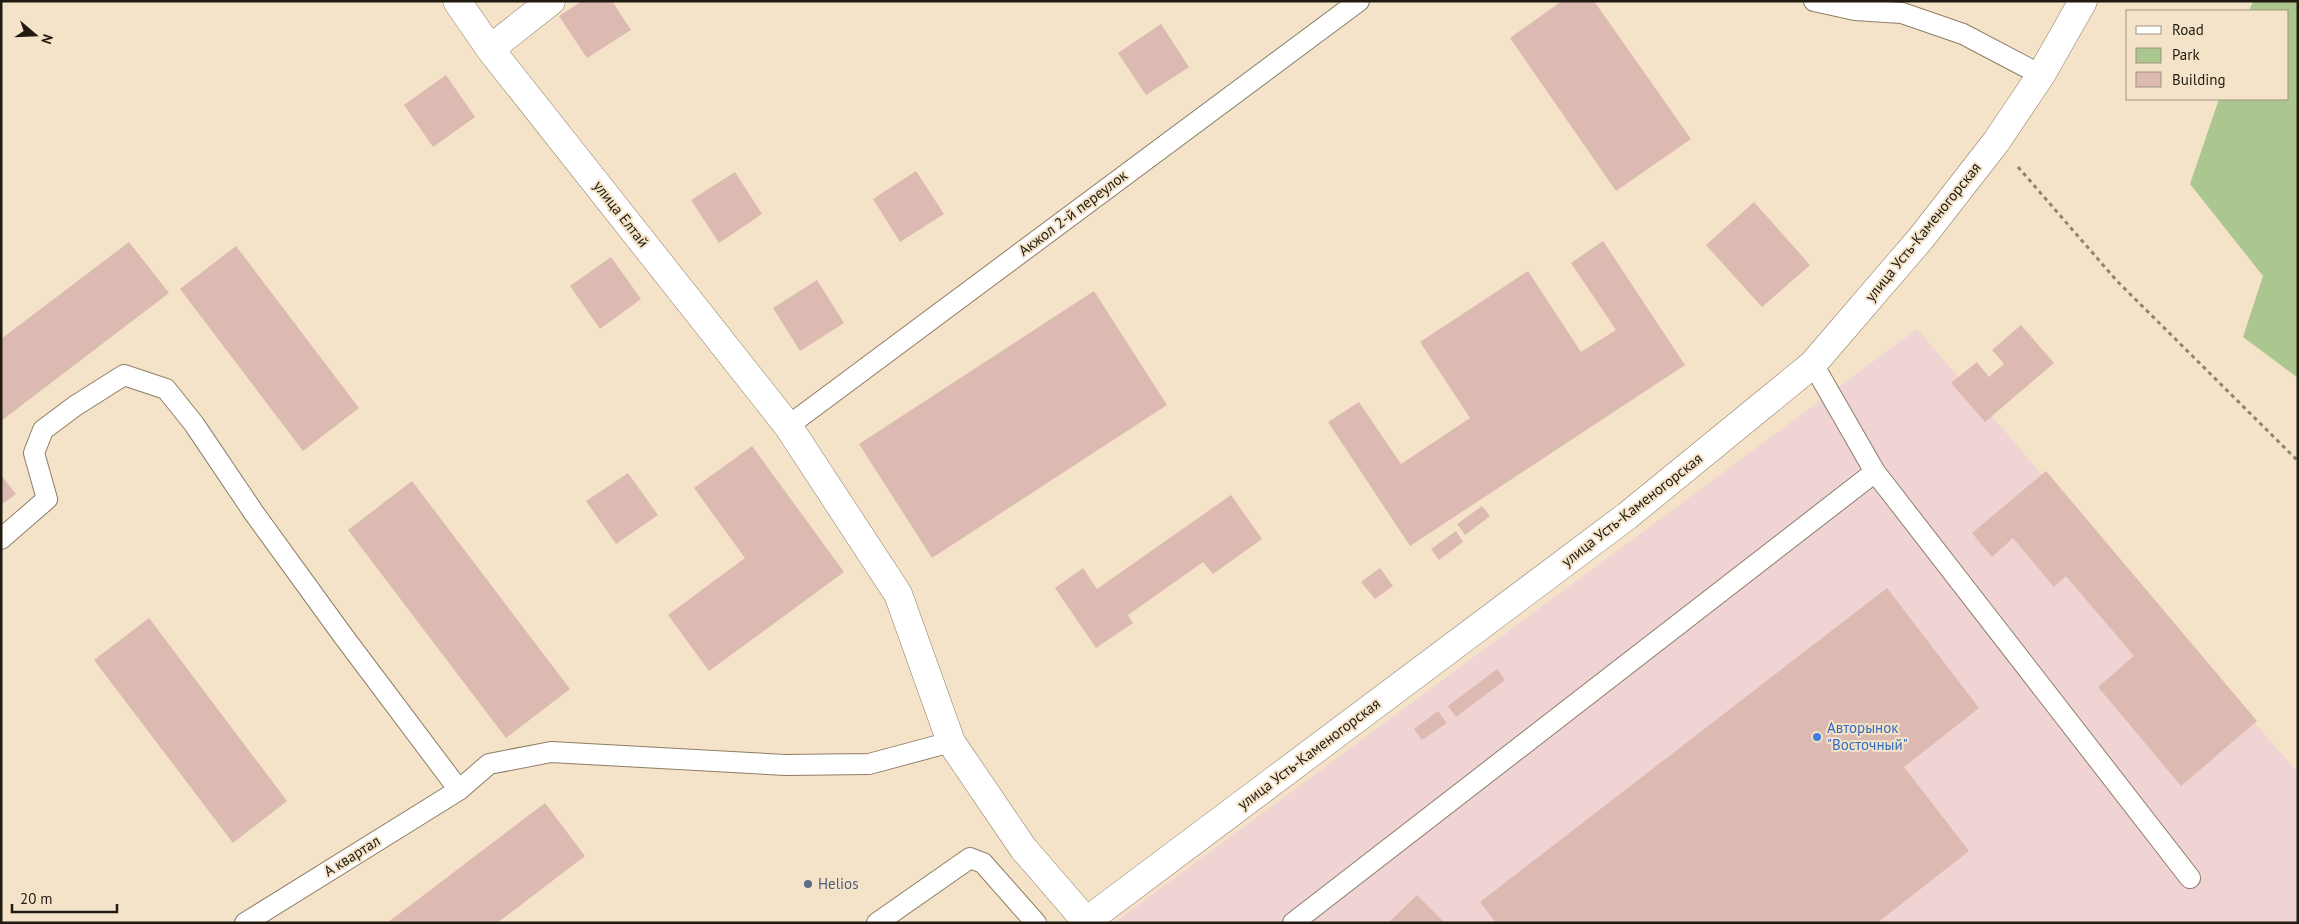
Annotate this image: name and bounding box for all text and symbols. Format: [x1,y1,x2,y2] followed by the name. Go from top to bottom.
[10,10,60,60] north arrow
[2126,10,2289,100] legend
[2172,20,2204,39] text: Road
[37,32,57,47] text: N
[2172,45,2200,64] text: Park
[2172,70,2226,89] text: Building
[1861,158,1985,305] street label: улица Усть-Каменогорская
[1014,165,1132,260] street label: Акжол 2-й переулок
[589,177,653,251] street label: улица Елтай
[1557,449,1706,571] street label: улица Усть-Каменогорская
[1234,694,1384,814] street label: улица Усть-Каменогорская
[1827,718,1908,754] place label: Авторынок "Восточный"
[1811,731,1823,743] marker: Авторынок "Восточный"
[320,831,384,880] street label: А квартал
[818,874,858,893] place label: Helios
[802,878,814,890] marker: Helios
[12,882,118,914] scale bar
[20,889,53,908] text: 20 m

